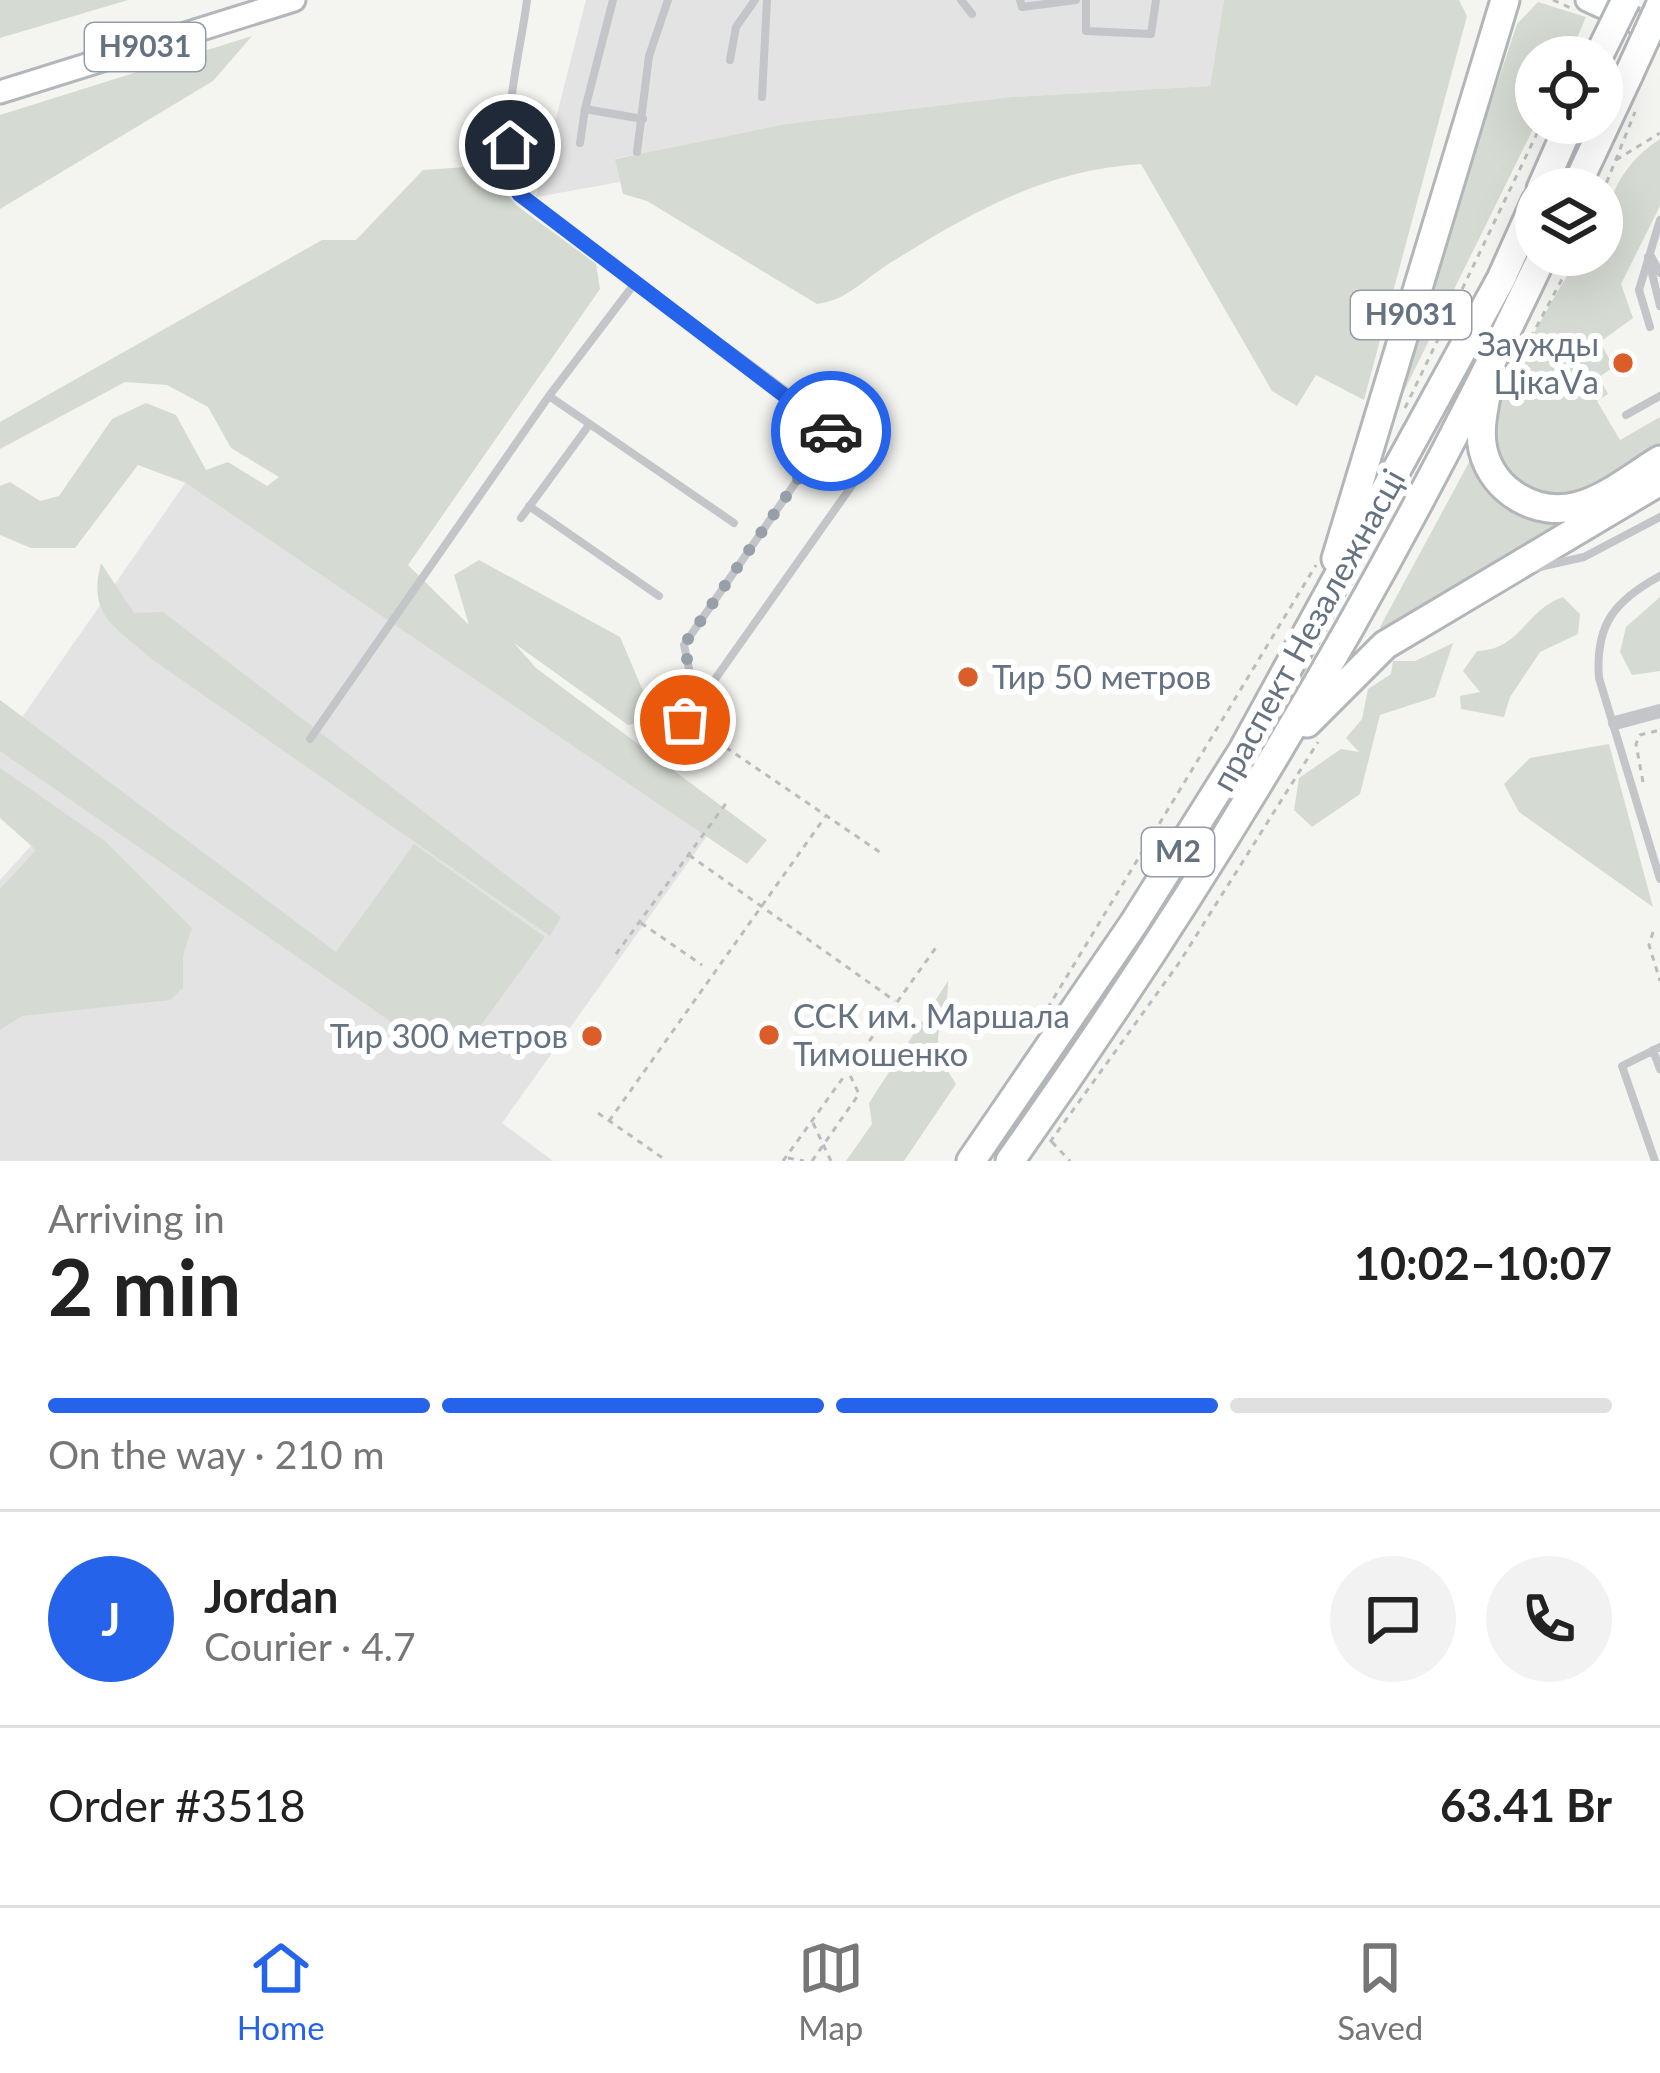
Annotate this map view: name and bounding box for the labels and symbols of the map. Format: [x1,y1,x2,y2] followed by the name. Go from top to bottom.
[85,23,205,71] road number: Н9031
[459,94,561,196] pin
[1351,291,1471,339] road number: Н9031
[1477,323,1599,401] place label: Заужды ЦікаVа
[1610,350,1636,376] marker: Заужды ЦікаVа
[771,371,891,491] courier
[1202,462,1412,798] street label: праспект Незалежнасці
[992,656,1211,696] place label: Тир 50 метров
[955,664,981,690] marker: Тир 50 метров
[634,669,736,771] pin
[1142,828,1214,876] road number: М2
[793,995,1070,1073] place label: ССК им. Маршала Тимошенко
[330,1015,568,1055] place label: Тир 300 метров
[756,1022,782,1048] marker: ССК им. Маршала Тимошенко
[579,1023,605,1049] marker: Тир 300 метров

